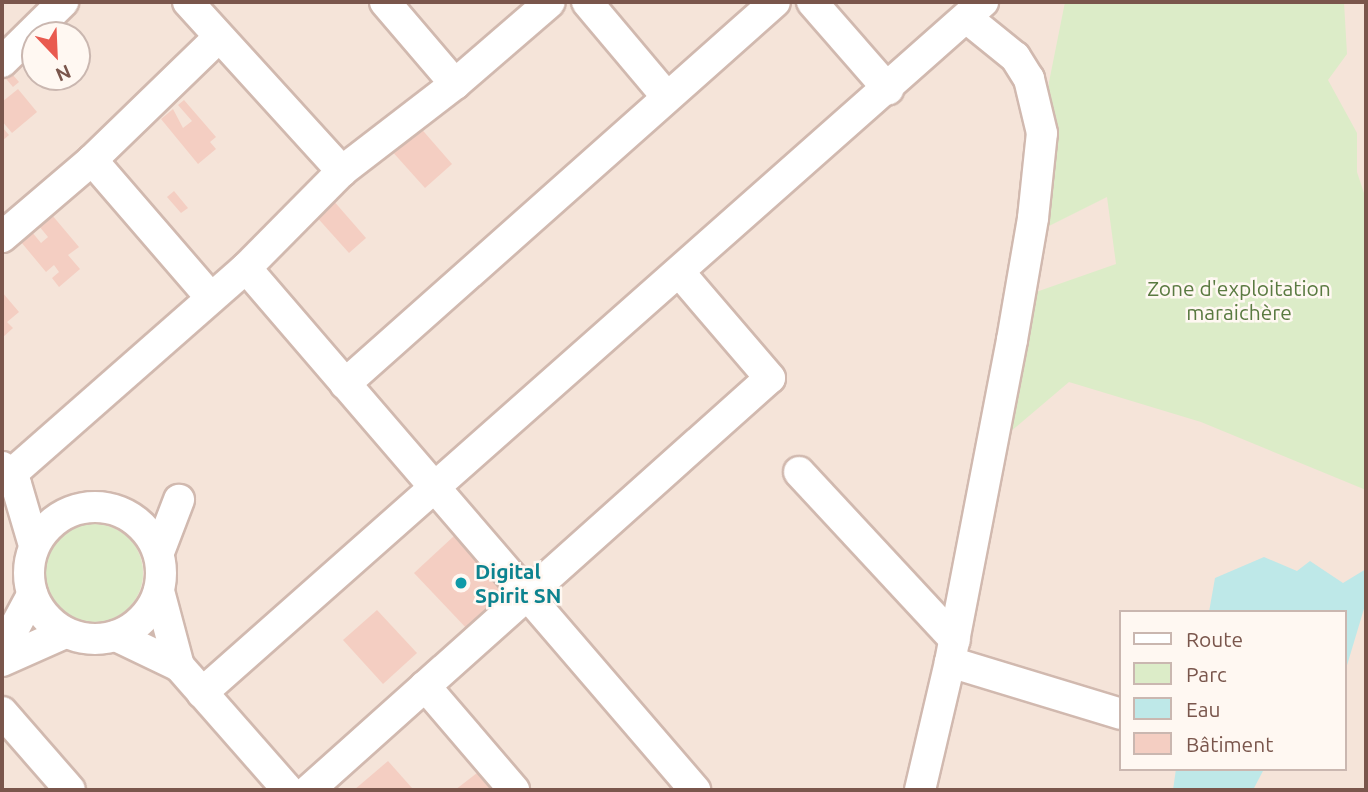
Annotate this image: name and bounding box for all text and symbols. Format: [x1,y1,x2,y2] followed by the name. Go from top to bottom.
[21,21,91,91] north arrow
[53,61,74,86] text: N
[1147,275,1331,325] park label: Zone d'exploitation maraichère
[475,558,561,608] place label: Digital Spirit SN
[453,575,469,591] marker: Digital Spirit SN
[1120,610,1347,771] legend
[1186,627,1243,651] text: Route
[1186,662,1227,686] text: Parc
[1186,697,1221,721] text: Eau
[1186,732,1273,756] text: Bâtiment

